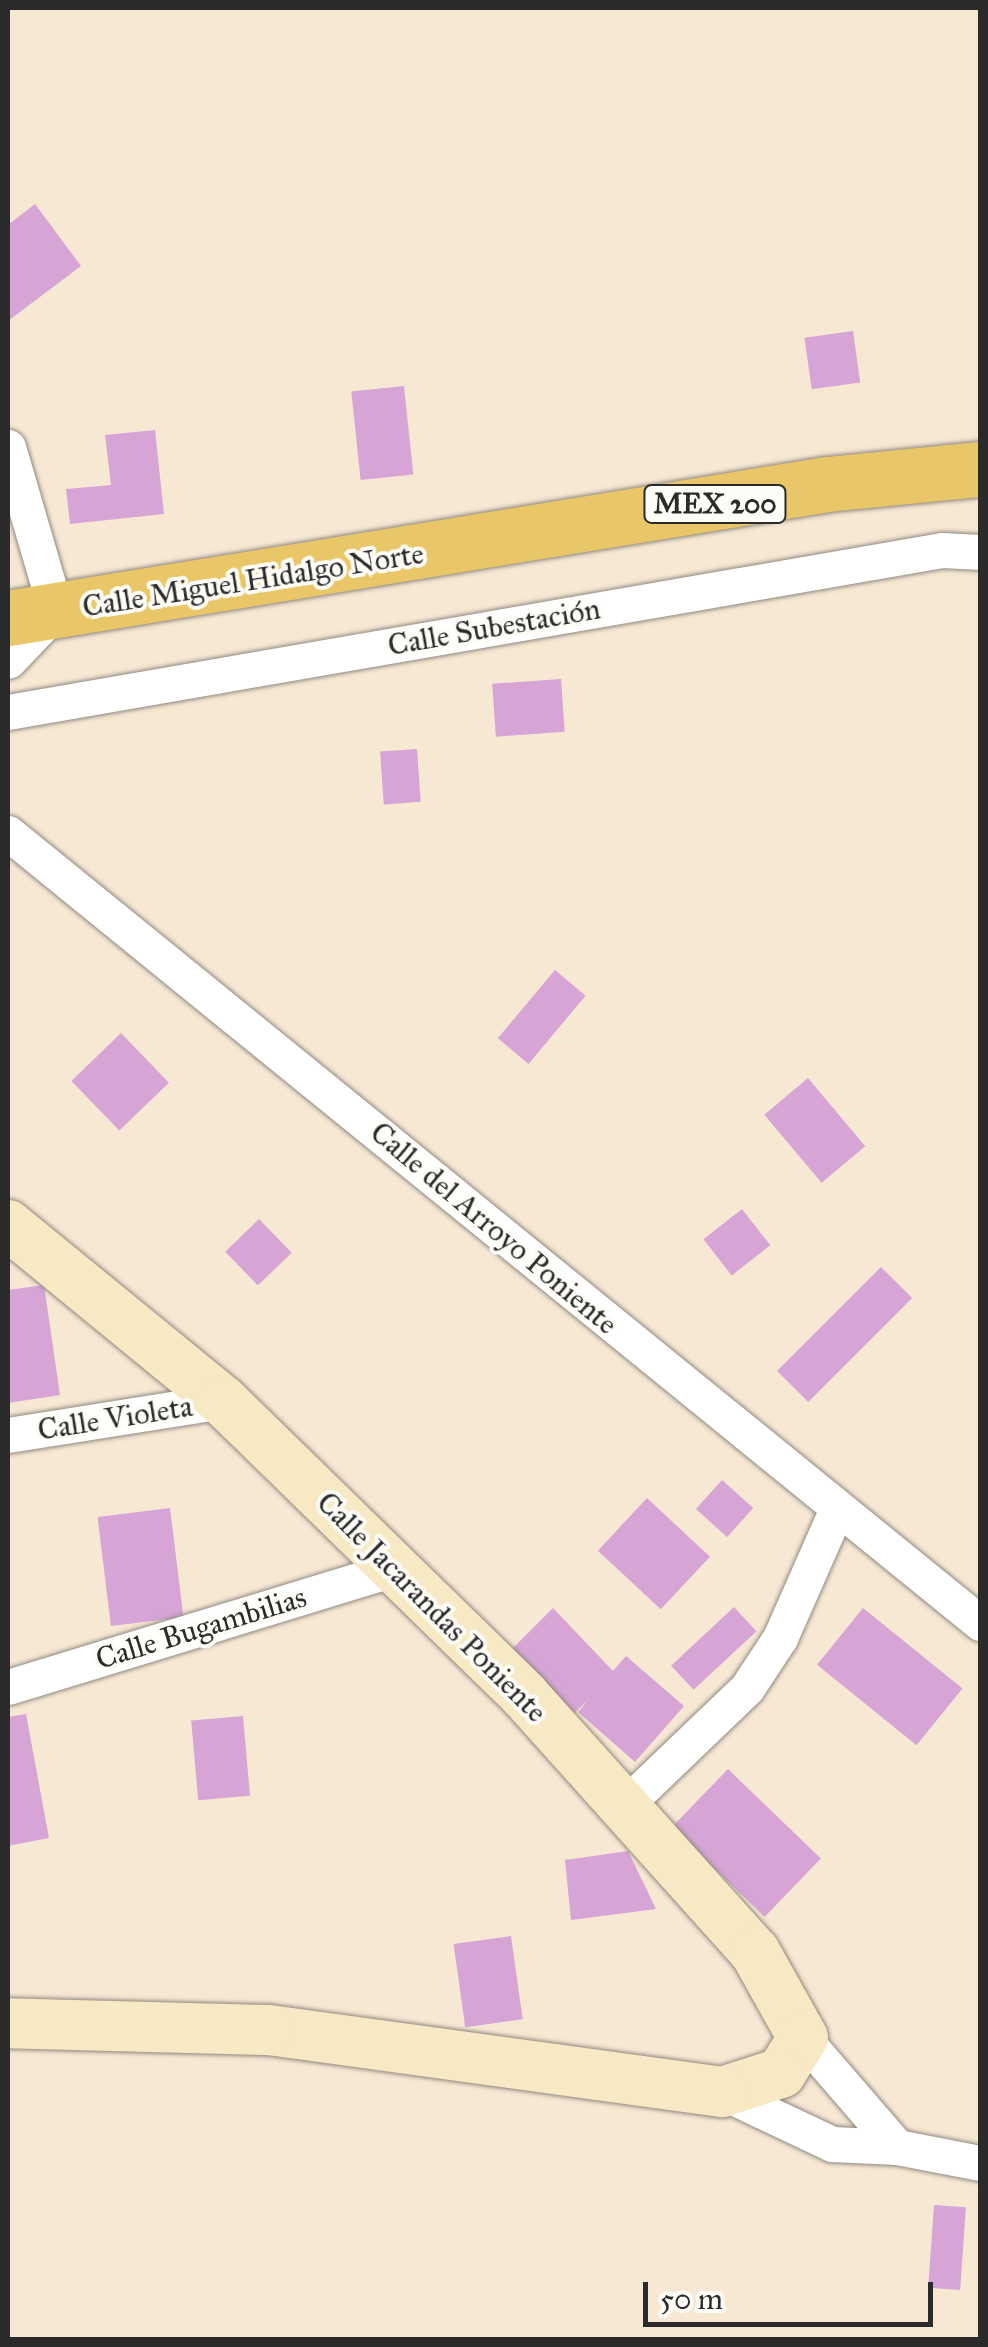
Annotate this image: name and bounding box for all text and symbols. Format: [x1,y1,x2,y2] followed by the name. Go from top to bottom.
[642,481,788,527] road number: MEX 200
[80,535,426,625] street label: Calle Miguel Hidalgo Norte
[385,591,603,663] street label: Calle Subestación
[363,1114,625,1342] street label: Calle del Arroyo Poniente
[35,1388,195,1448] street label: Calle Violeta
[309,1484,555,1730] street label: Calle Jacarandas Poniente
[91,1579,311,1677] street label: Calle Bugambilias
[648,2262,938,2324] scale bar
[660,2281,723,2317] text: 50 m

